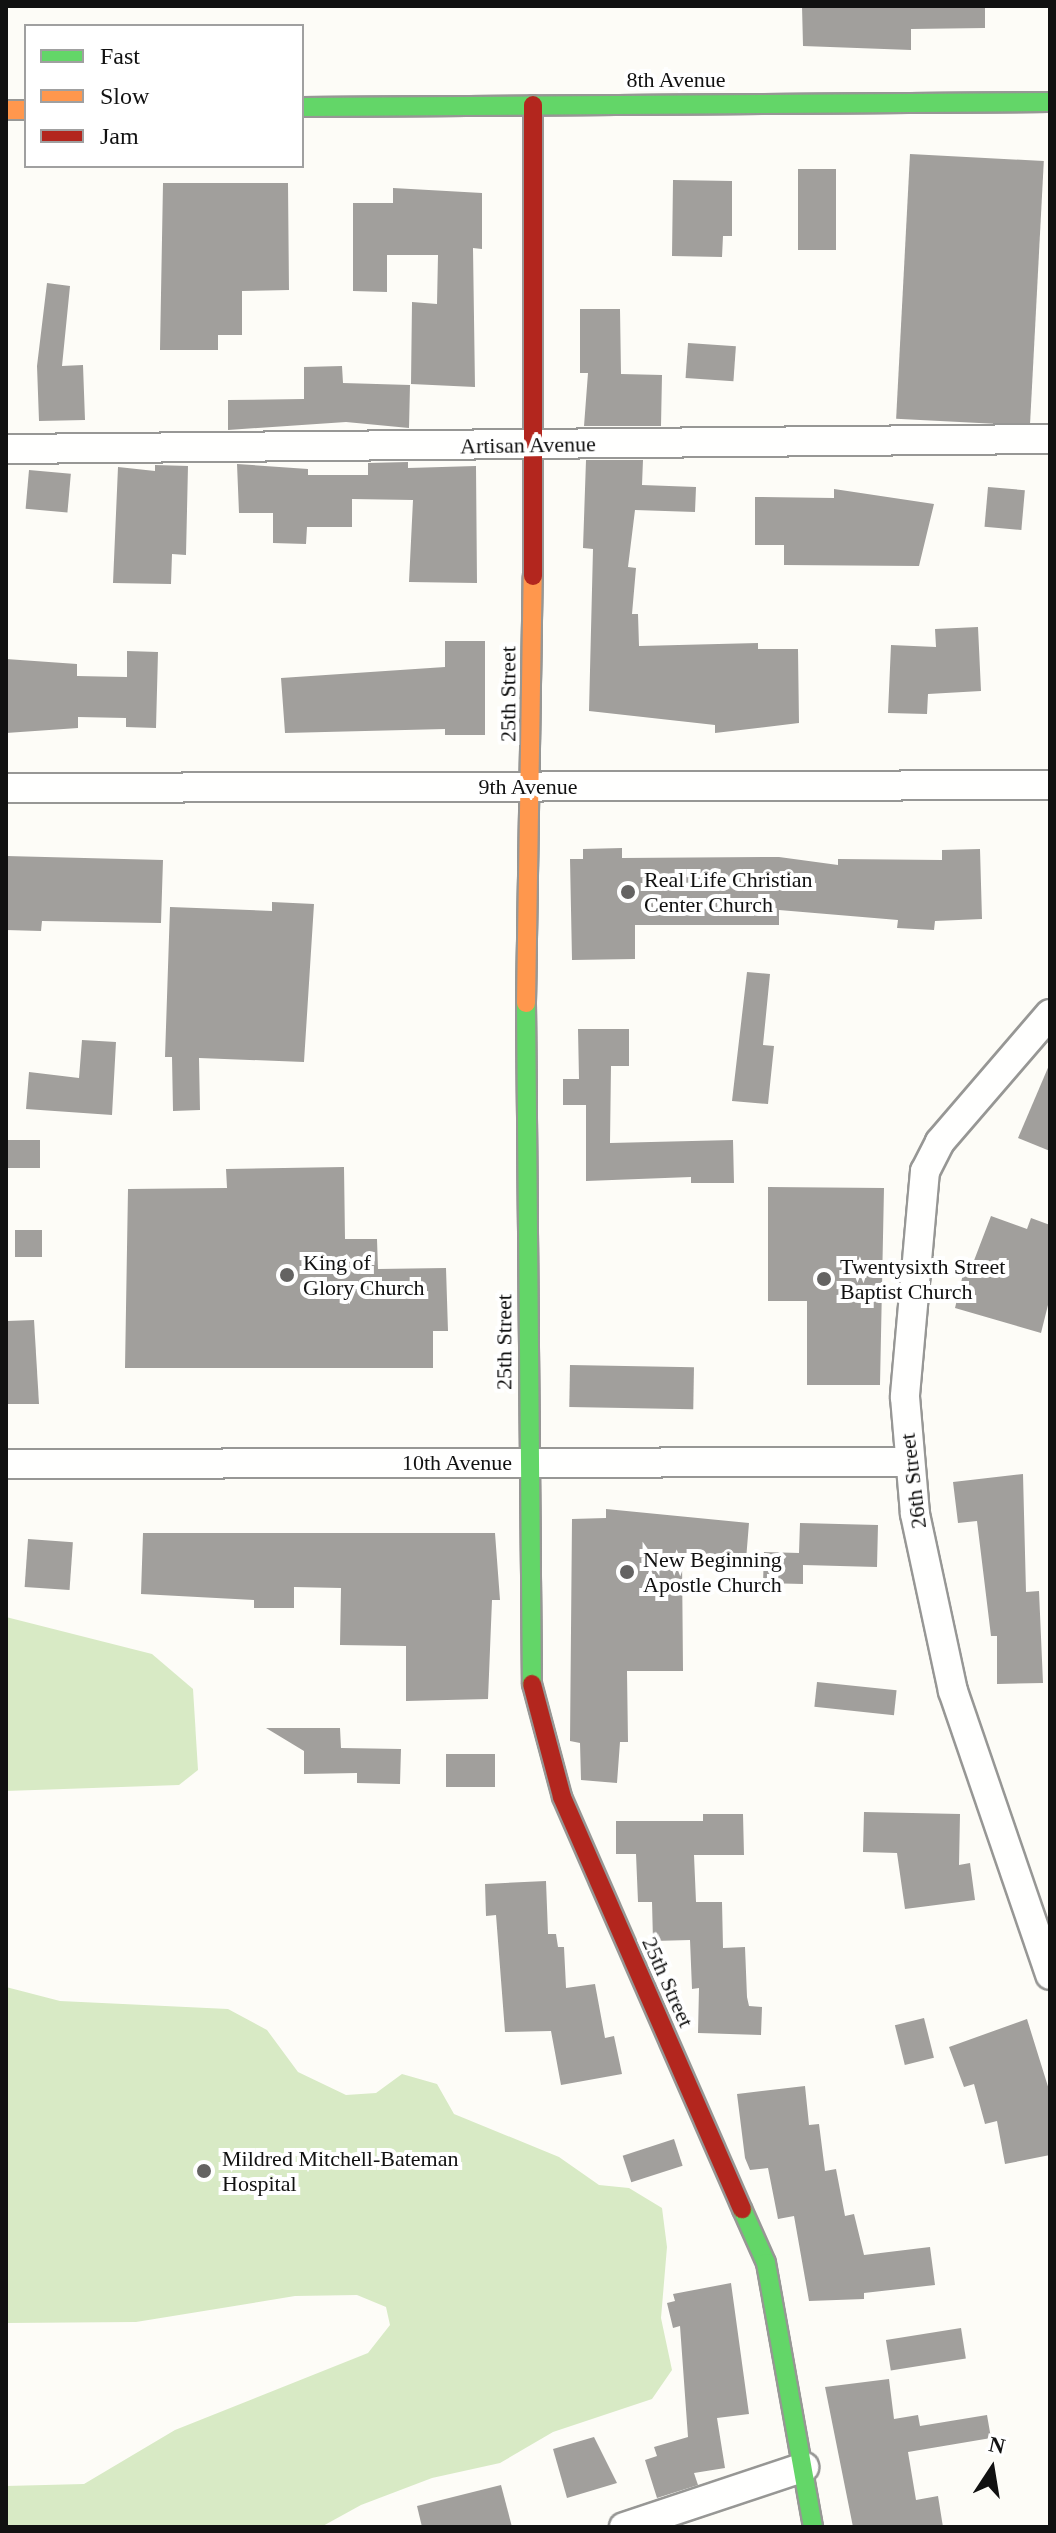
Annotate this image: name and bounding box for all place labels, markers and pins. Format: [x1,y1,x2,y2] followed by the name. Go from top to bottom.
[644,866,813,918] place label: Real Life Christian Center Church
[619,883,637,901] marker: Real Life Christian Center Church
[303,1249,425,1300] place label: King of Glory Church
[840,1253,1005,1304] place label: Twentysixth Street Baptist Church
[278,1266,296,1284] marker: King of Glory Church
[815,1270,833,1288] marker: Twentysixth Street Baptist Church
[643,1546,782,1598] place label: New Beginning Apostle Church
[618,1563,636,1581] marker: New Beginning Apostle Church
[222,2145,458,2196] place label: Mildred Mitchell-Bateman Hospital
[193,2160,215,2182] marker: Mildred Mitchell-Bateman Hospital

